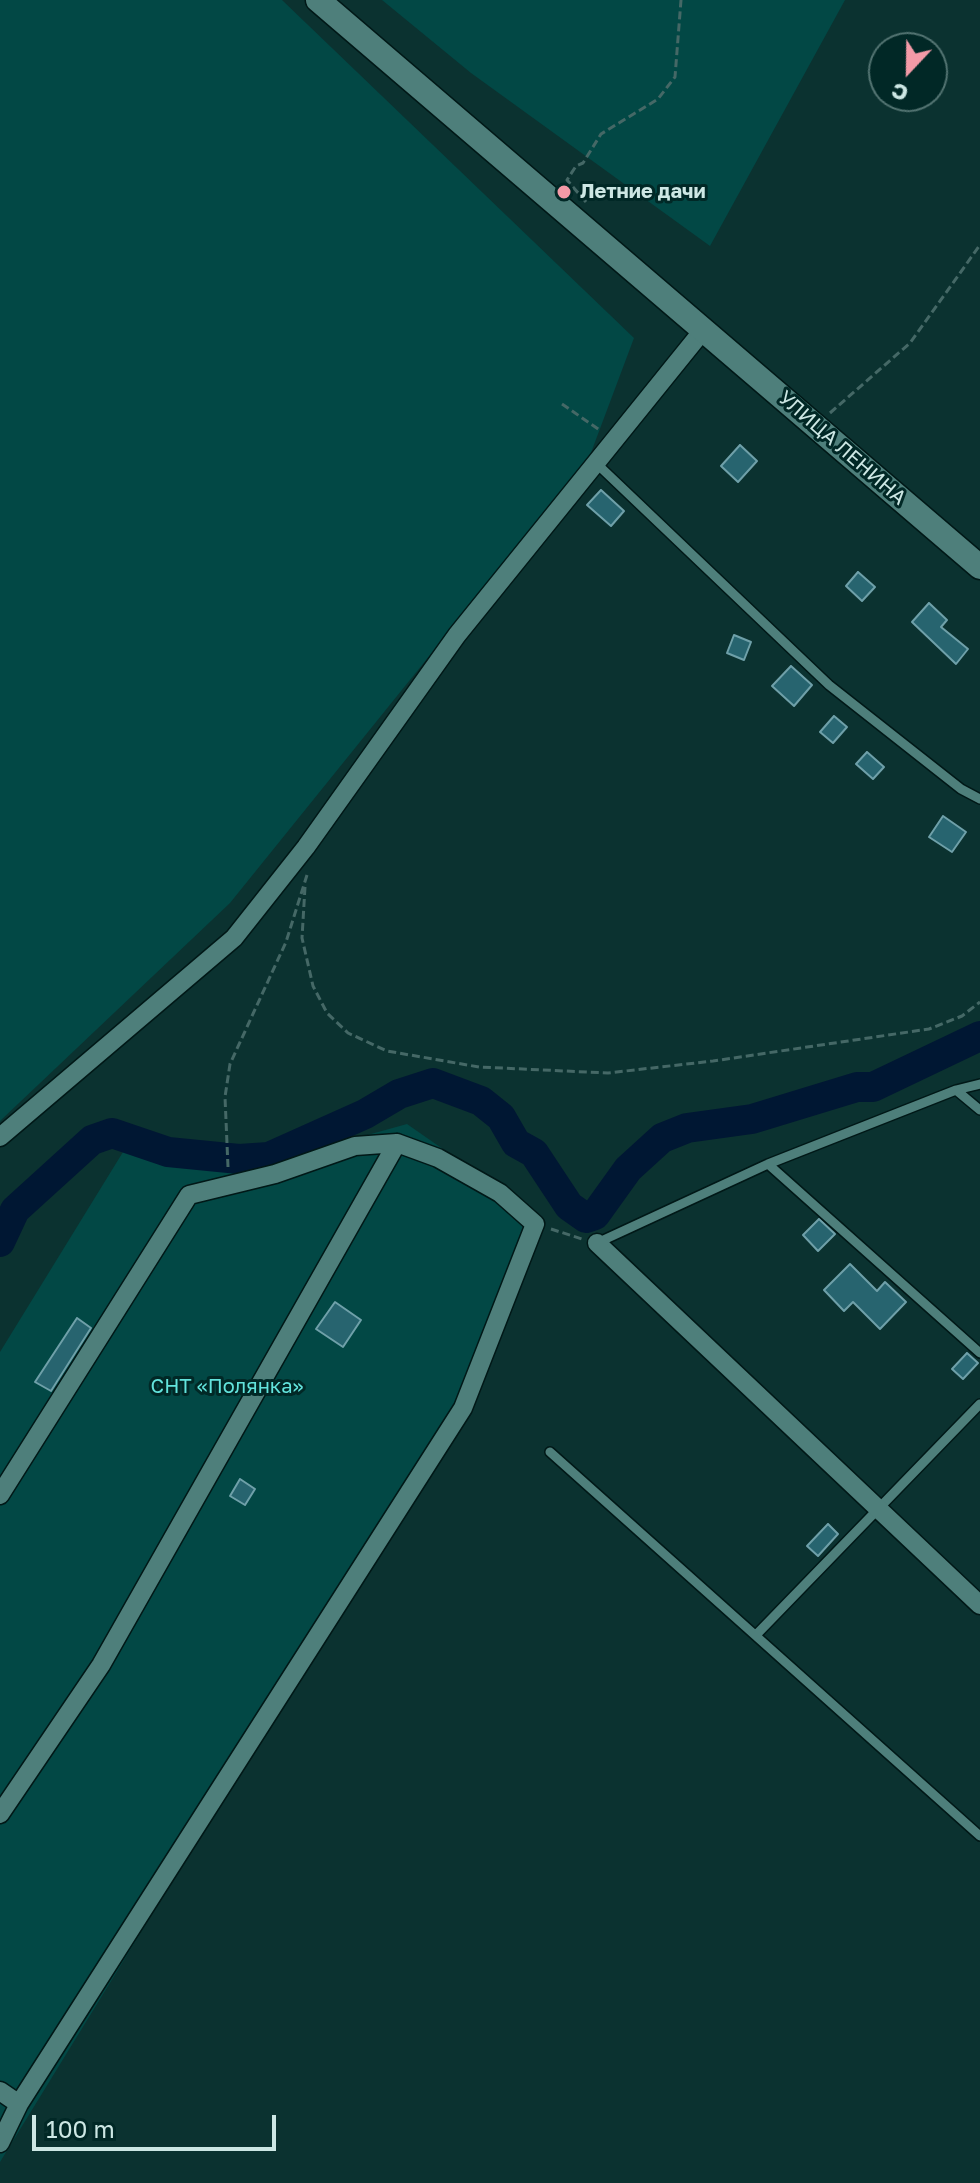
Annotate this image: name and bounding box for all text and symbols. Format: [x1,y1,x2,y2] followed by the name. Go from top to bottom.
[868,32,948,112] north arrow
[887,77,912,108] text: С
[580,180,706,204] place label: Летние дачи
[555,183,573,201] marker: Летние дачи
[773,386,911,510] street label: УЛИЦА ЛЕНИНА
[151,1375,303,1399] park label: СНТ «Полянка»
[36,2099,280,2149] scale bar
[46,2114,115,2143] text: 100 m

